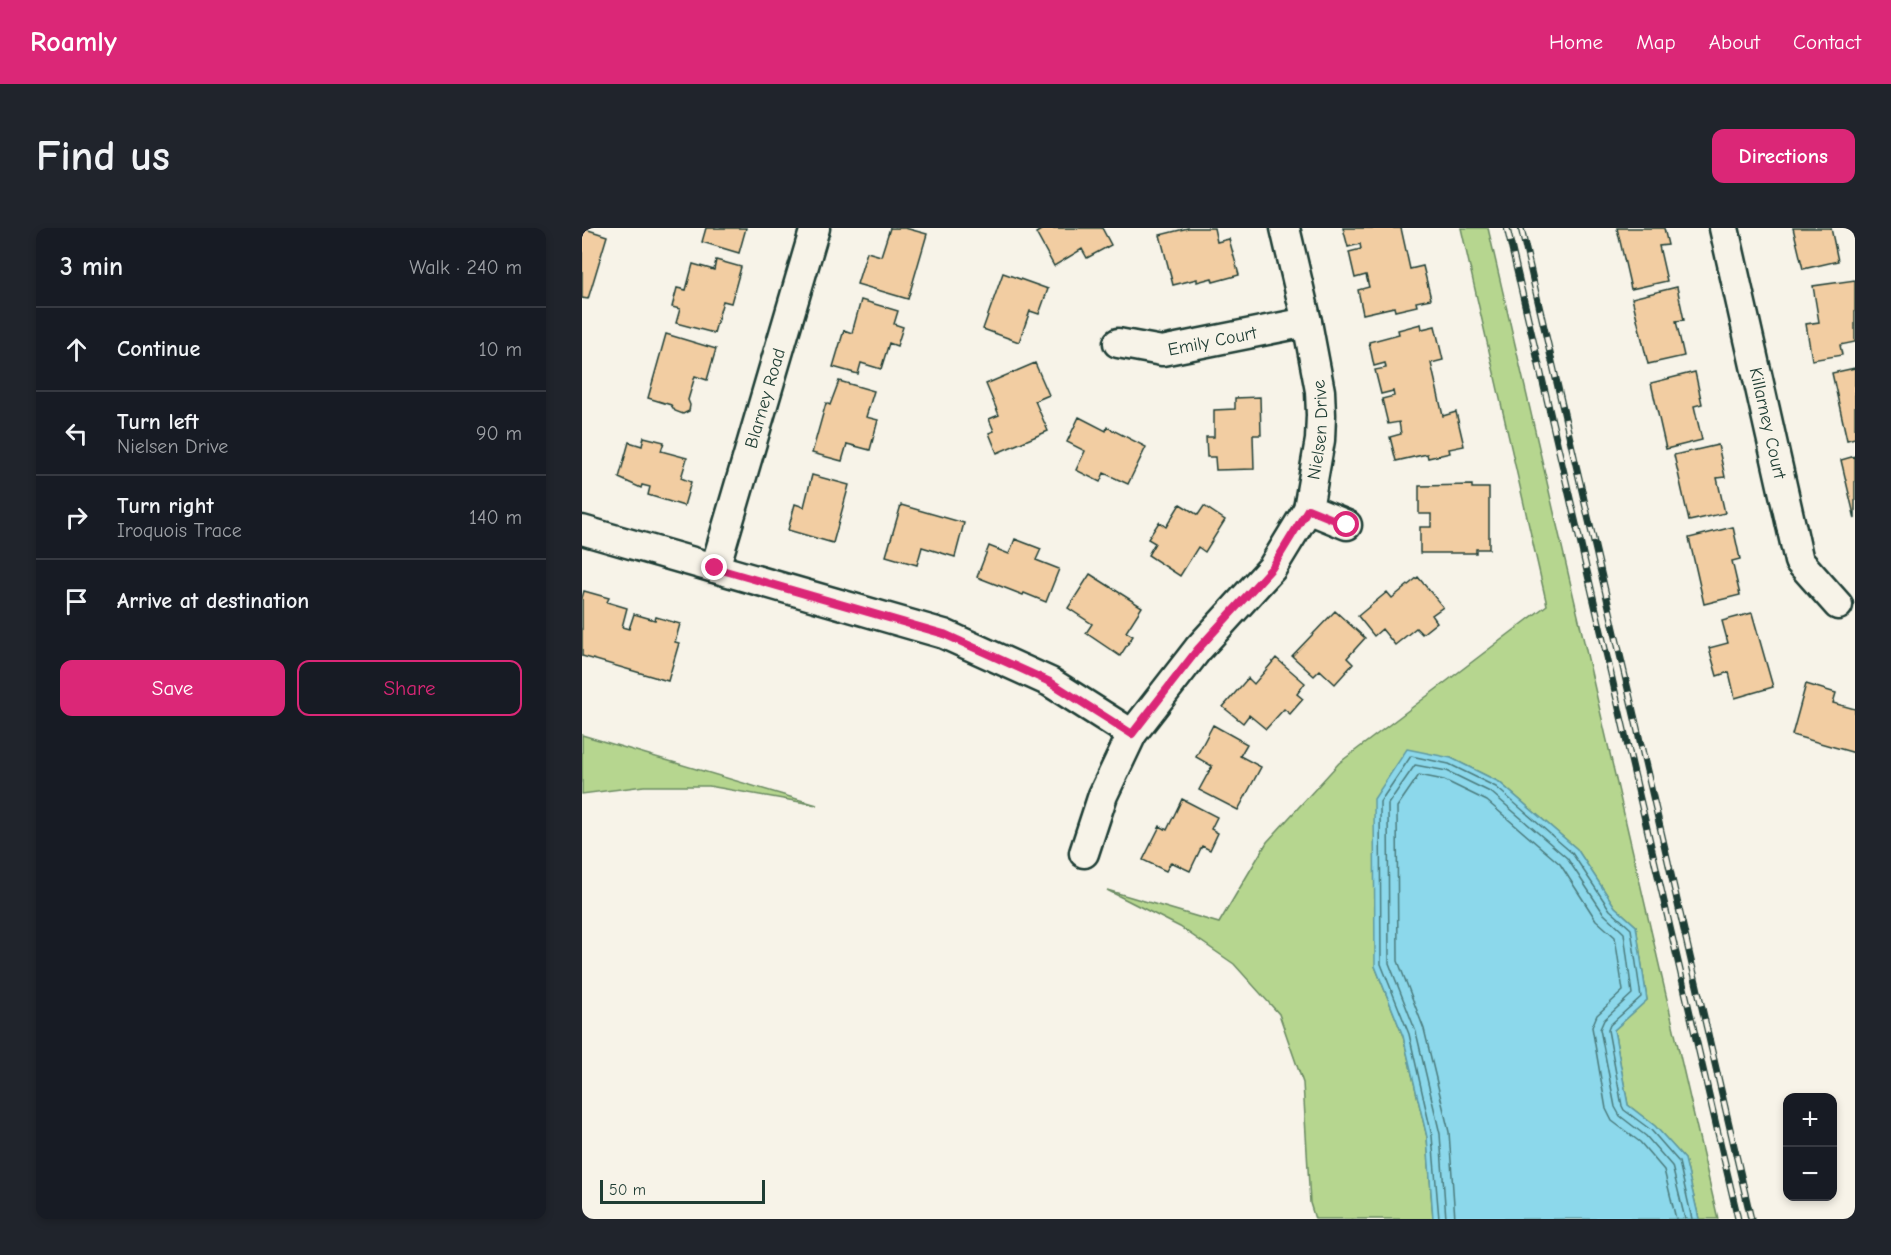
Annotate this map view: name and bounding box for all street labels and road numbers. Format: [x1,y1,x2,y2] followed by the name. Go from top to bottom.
[1166,322,1259,360] street label: Emily Court
[740,346,790,451] street label: Blarney Road
[1745,365,1791,482] street label: Killarney Court
[1303,378,1332,481] street label: Nielsen Drive

